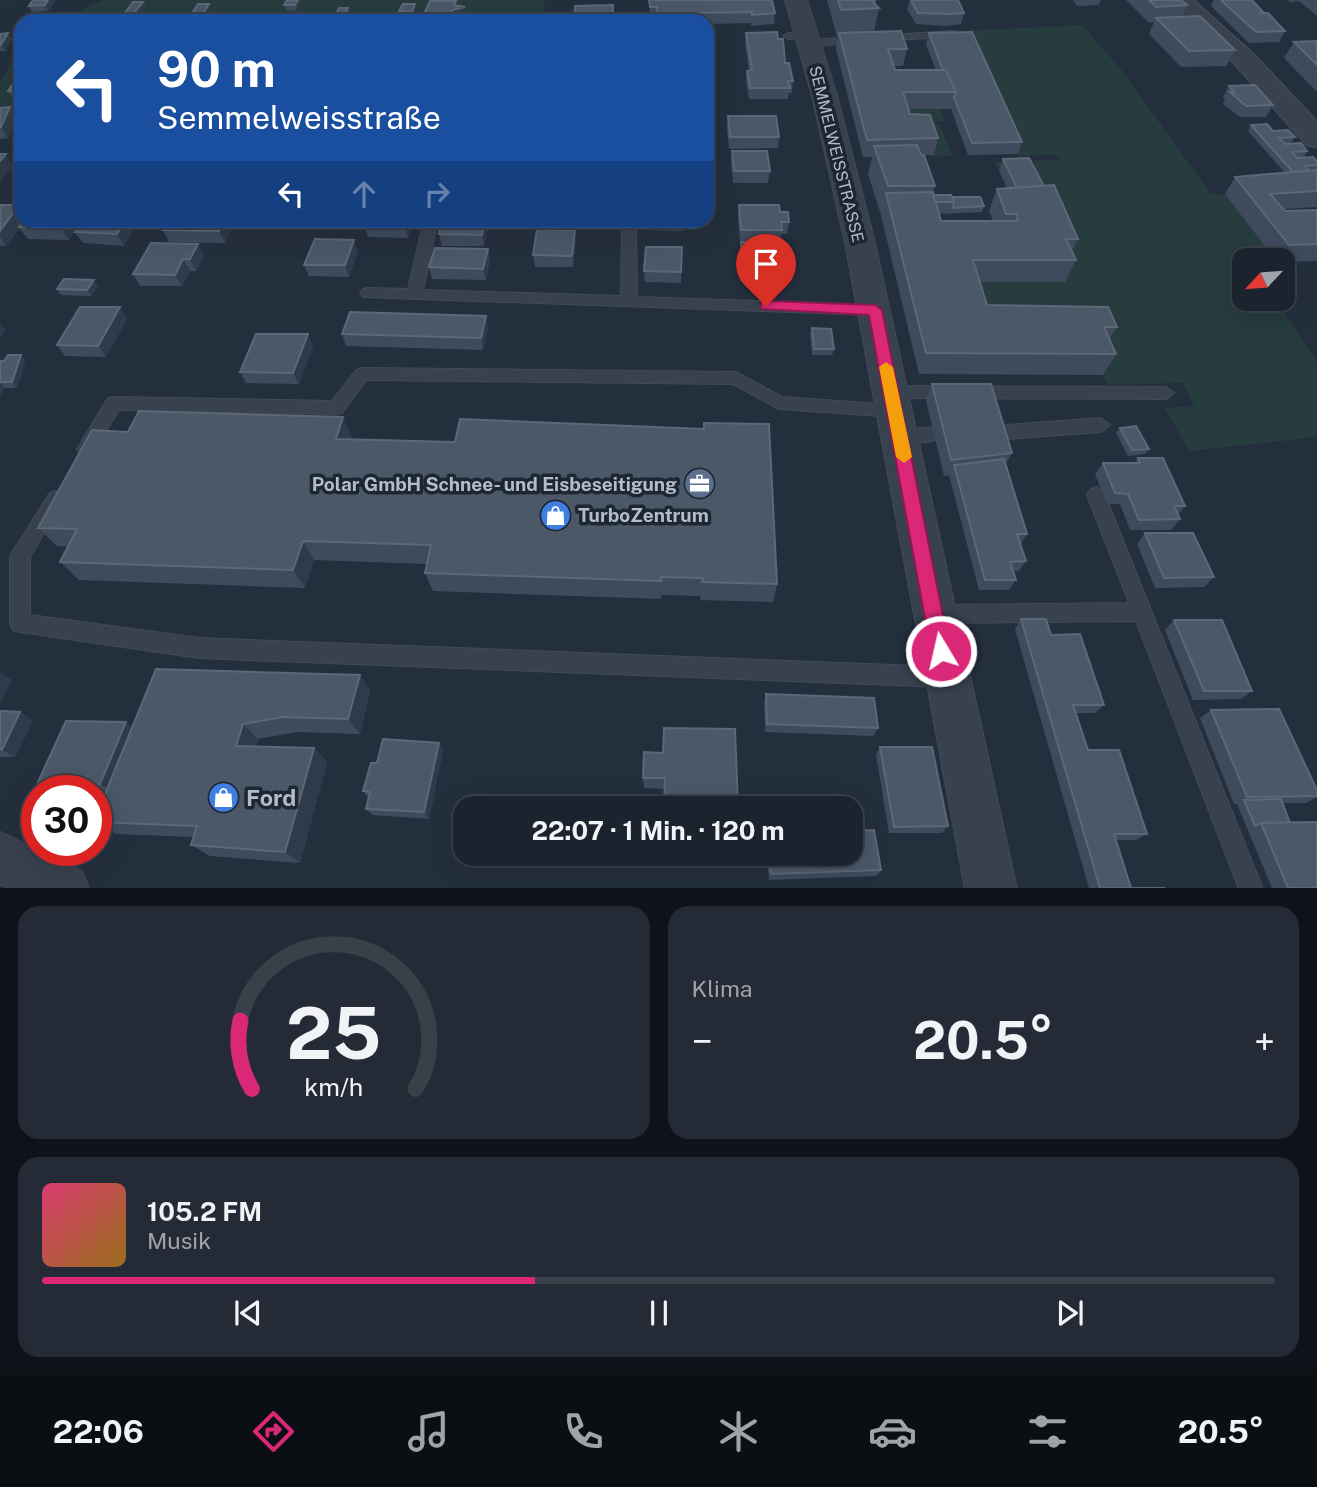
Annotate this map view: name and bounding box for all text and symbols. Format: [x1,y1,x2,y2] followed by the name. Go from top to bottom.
[157,40,276,98] text: 90 m
[42,42,133,133] icon: left
[805,64,868,244] street label: SEMMELWEISSTRASSE
[157,99,441,136] text: Semmelweisstraße
[272,175,310,213] icon: left
[345,175,383,213] icon: ahead
[418,175,456,213] icon: right
[736,234,796,306] pin
[747,245,785,283] icon: arrive
[1232,248,1295,312] north arrow
[1232,248,1295,311] map controls
[683,467,717,501] office icon: Polar GmbH Schnee- und Eisbeseitigung
[312,473,677,495] place label: Polar GmbH Schnee- und Eisbeseitigung
[538,498,572,532] shop icon: TurboZentrum
[578,504,709,526] place label: TurboZentrum
[904,614,978,688] position arrow
[21,775,112,866] speed limit sign: 30
[206,781,240,815] shop icon: Ford
[246,784,296,811] place label: Ford
[531,815,785,846] text: 22:07 · 1 Min. · 120 m
[692,975,752,1002] text: Klima
[286,990,381,1075] text: 25
[913,1010,1053,1071] text: 20.5°
[692,1019,713,1064] text: −
[1254,1019,1275,1064] text: +
[304,1071,363,1101] text: km/h
[147,1196,262,1227] text: 105.2 FM
[147,1227,211,1254] text: Musik
[229,1294,267,1332] icon: previous
[640,1294,678,1332] icon: pause
[1051,1294,1089,1332] icon: next
[249,1407,298,1456] icon: directions
[404,1407,453,1456] icon: music
[559,1407,608,1456] icon: phone
[714,1407,763,1456] icon: climate
[868,1407,917,1456] icon: car
[1023,1407,1072,1456] icon: filters
[53,1413,144,1450] text: 22:06
[1178,1413,1264,1450] text: 20.5°

